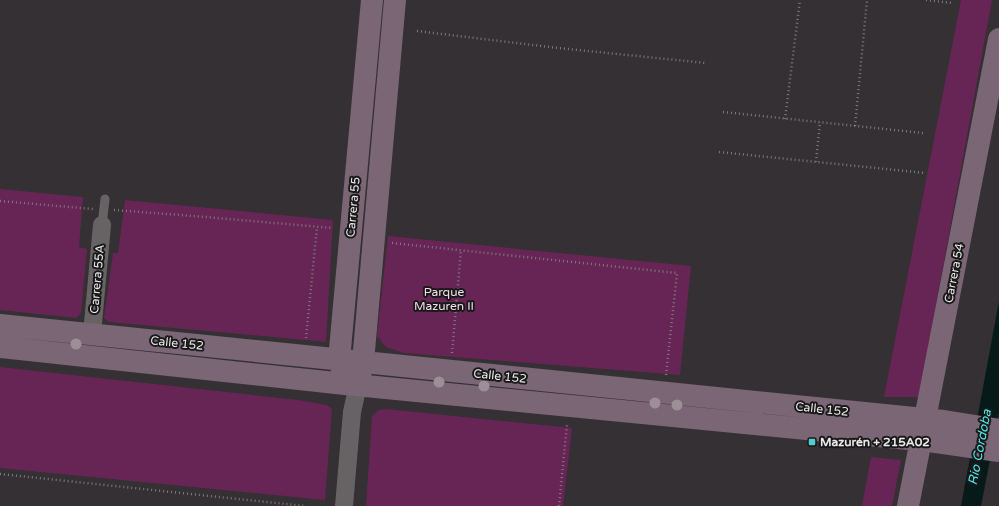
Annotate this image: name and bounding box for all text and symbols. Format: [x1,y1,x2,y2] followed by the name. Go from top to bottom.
[343,176,363,238] street label: Carrera 55
[941,242,967,304] street label: Carrera 54
[87,244,107,314] street label: Carrera 55A
[414,285,474,313] park label: Parque Mazuren II
[150,333,204,353] street label: Calle 152
[473,366,527,386] street label: Calle 152
[795,399,849,419] street label: Calle 152
[965,407,995,486] water label: Rio Cordoba
[820,435,930,449] place label: Mazurén + 215A02
[807,437,817,447] marker: Mazurén + 215A02

